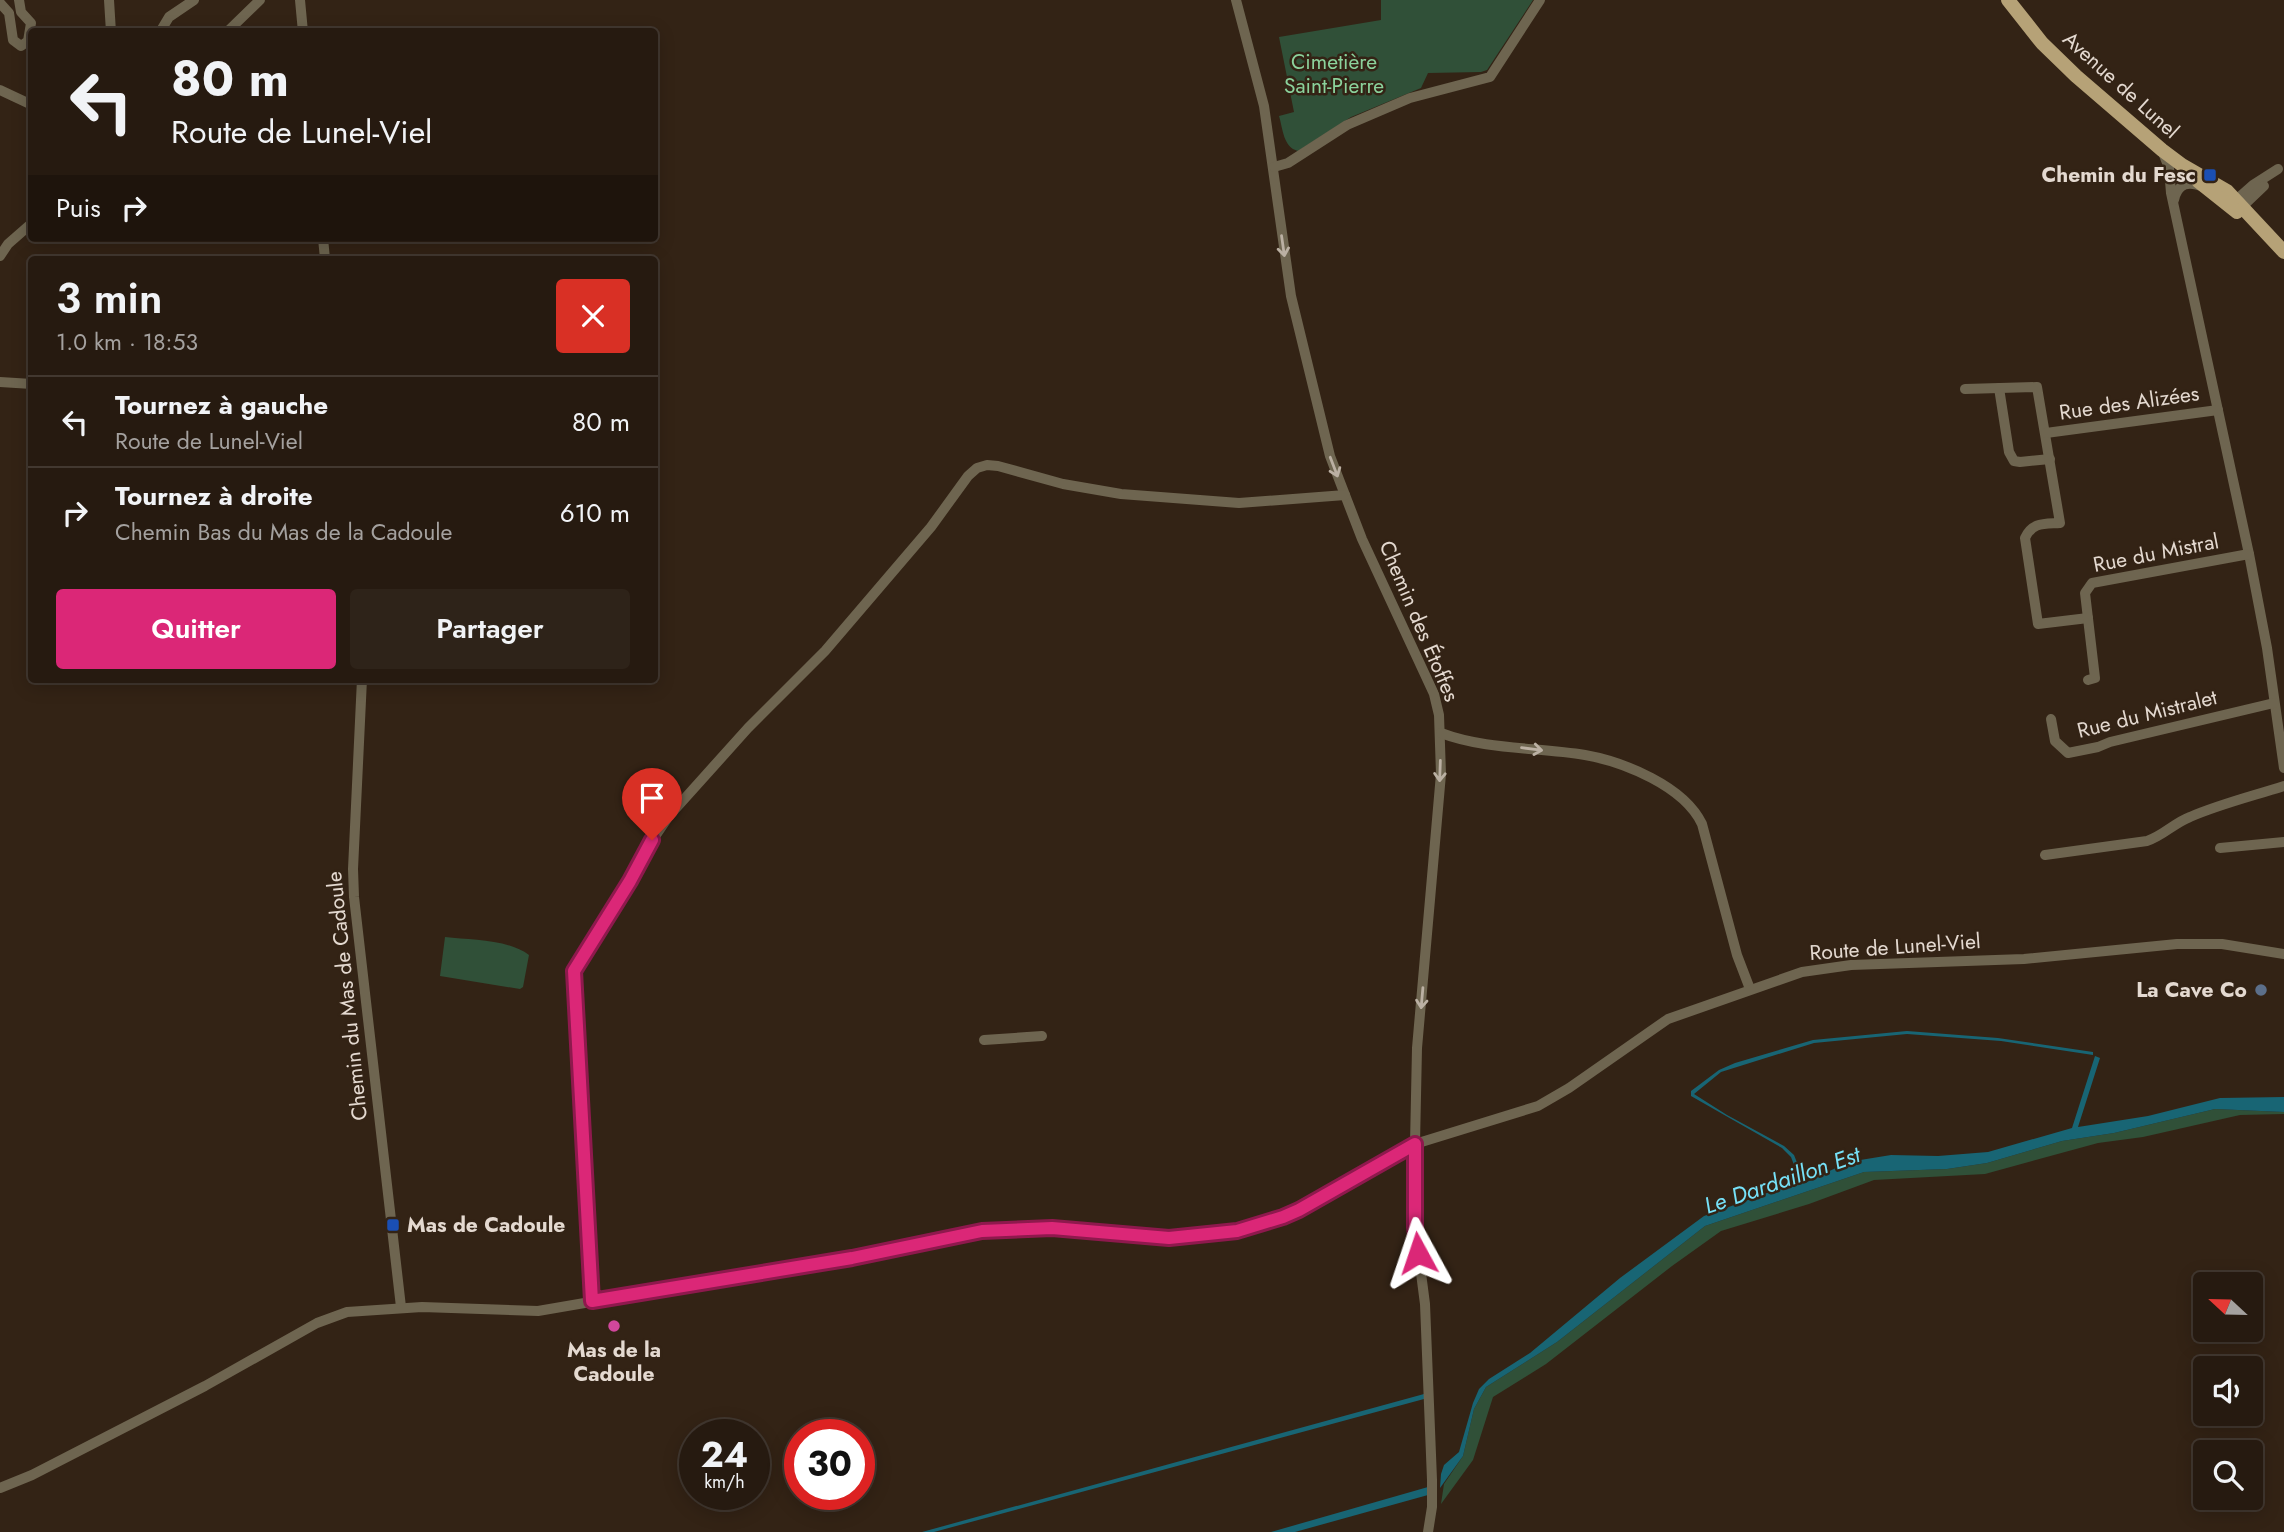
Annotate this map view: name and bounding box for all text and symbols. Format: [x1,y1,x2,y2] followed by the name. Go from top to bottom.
[2056,24,2186,146] street label: Avenue de Lunel
[171,44,289,114] text: 80 m
[1284,47,1384,101] park label: Cimetière Saint-Pierre
[56,56,147,147] icon: left
[171,109,432,155] text: Route de Lunel-Viel
[2042,160,2196,190] place label: Chemin du Fesc
[2202,167,2218,183] marker: Chemin du Fesc
[56,189,101,227] text: Puis
[115,189,153,227] icon: right
[1277,234,1290,257] one-way arrow
[56,268,162,329] text: 3 min
[556,279,630,353] button: close
[56,325,198,359] text: 1.0 km · 18:53
[2057,378,2201,428] street label: Rue des Alizées
[115,386,328,424] text: Tournez à gauche
[56,403,94,441] icon: left
[572,403,630,441] text: 80 m
[115,424,303,458] text: Route de Lunel-Viel
[1329,456,1342,478] one-way arrow
[115,477,313,515] text: Tournez à droite
[56,494,94,532] icon: right
[560,494,630,532] text: 610 m
[115,515,452,549] text: Chemin Bas du Mas de la Cadoule
[2091,526,2221,580] street label: Rue du Mistral
[1372,536,1466,706] street label: Chemin des Étoffes
[56,589,336,669] button: Quitter
[350,589,630,669] button: Partager
[2074,682,2220,746] street label: Rue du Mistralet
[1520,743,1542,756] one-way arrow
[1434,760,1447,783] one-way arrow
[622,768,682,840] pin
[633,779,671,817] icon: arrive
[319,870,375,1122] street label: Chemin du Mas de Cadoule
[1808,926,1982,968] street label: Route de Lunel-Viel
[2136,975,2247,1005] place label: La Cave Co
[2253,982,2269,998] marker: La Cave Co
[1415,986,1428,1009] one-way arrow
[1699,1137,1866,1223] water label: Le Dardaillon Est
[407,1210,565,1240] place label: Mas de Cadoule
[1381,1216,1455,1290] position arrow
[385,1217,401,1233] marker: Mas de Cadoule
[2193,1272,2263,1342] north arrow
[2193,1272,2263,1510] map controls
[606,1318,622,1334] marker: Mas de la Cadoule
[567,1335,661,1389] place label: Mas de la Cadoule
[2193,1356,2263,1426] button: sound
[784,1419,875,1510] speed limit sign: 30
[701,1430,748,1480] text: 24
[2193,1440,2263,1510] button: search
[704,1469,745,1495] text: km/h

